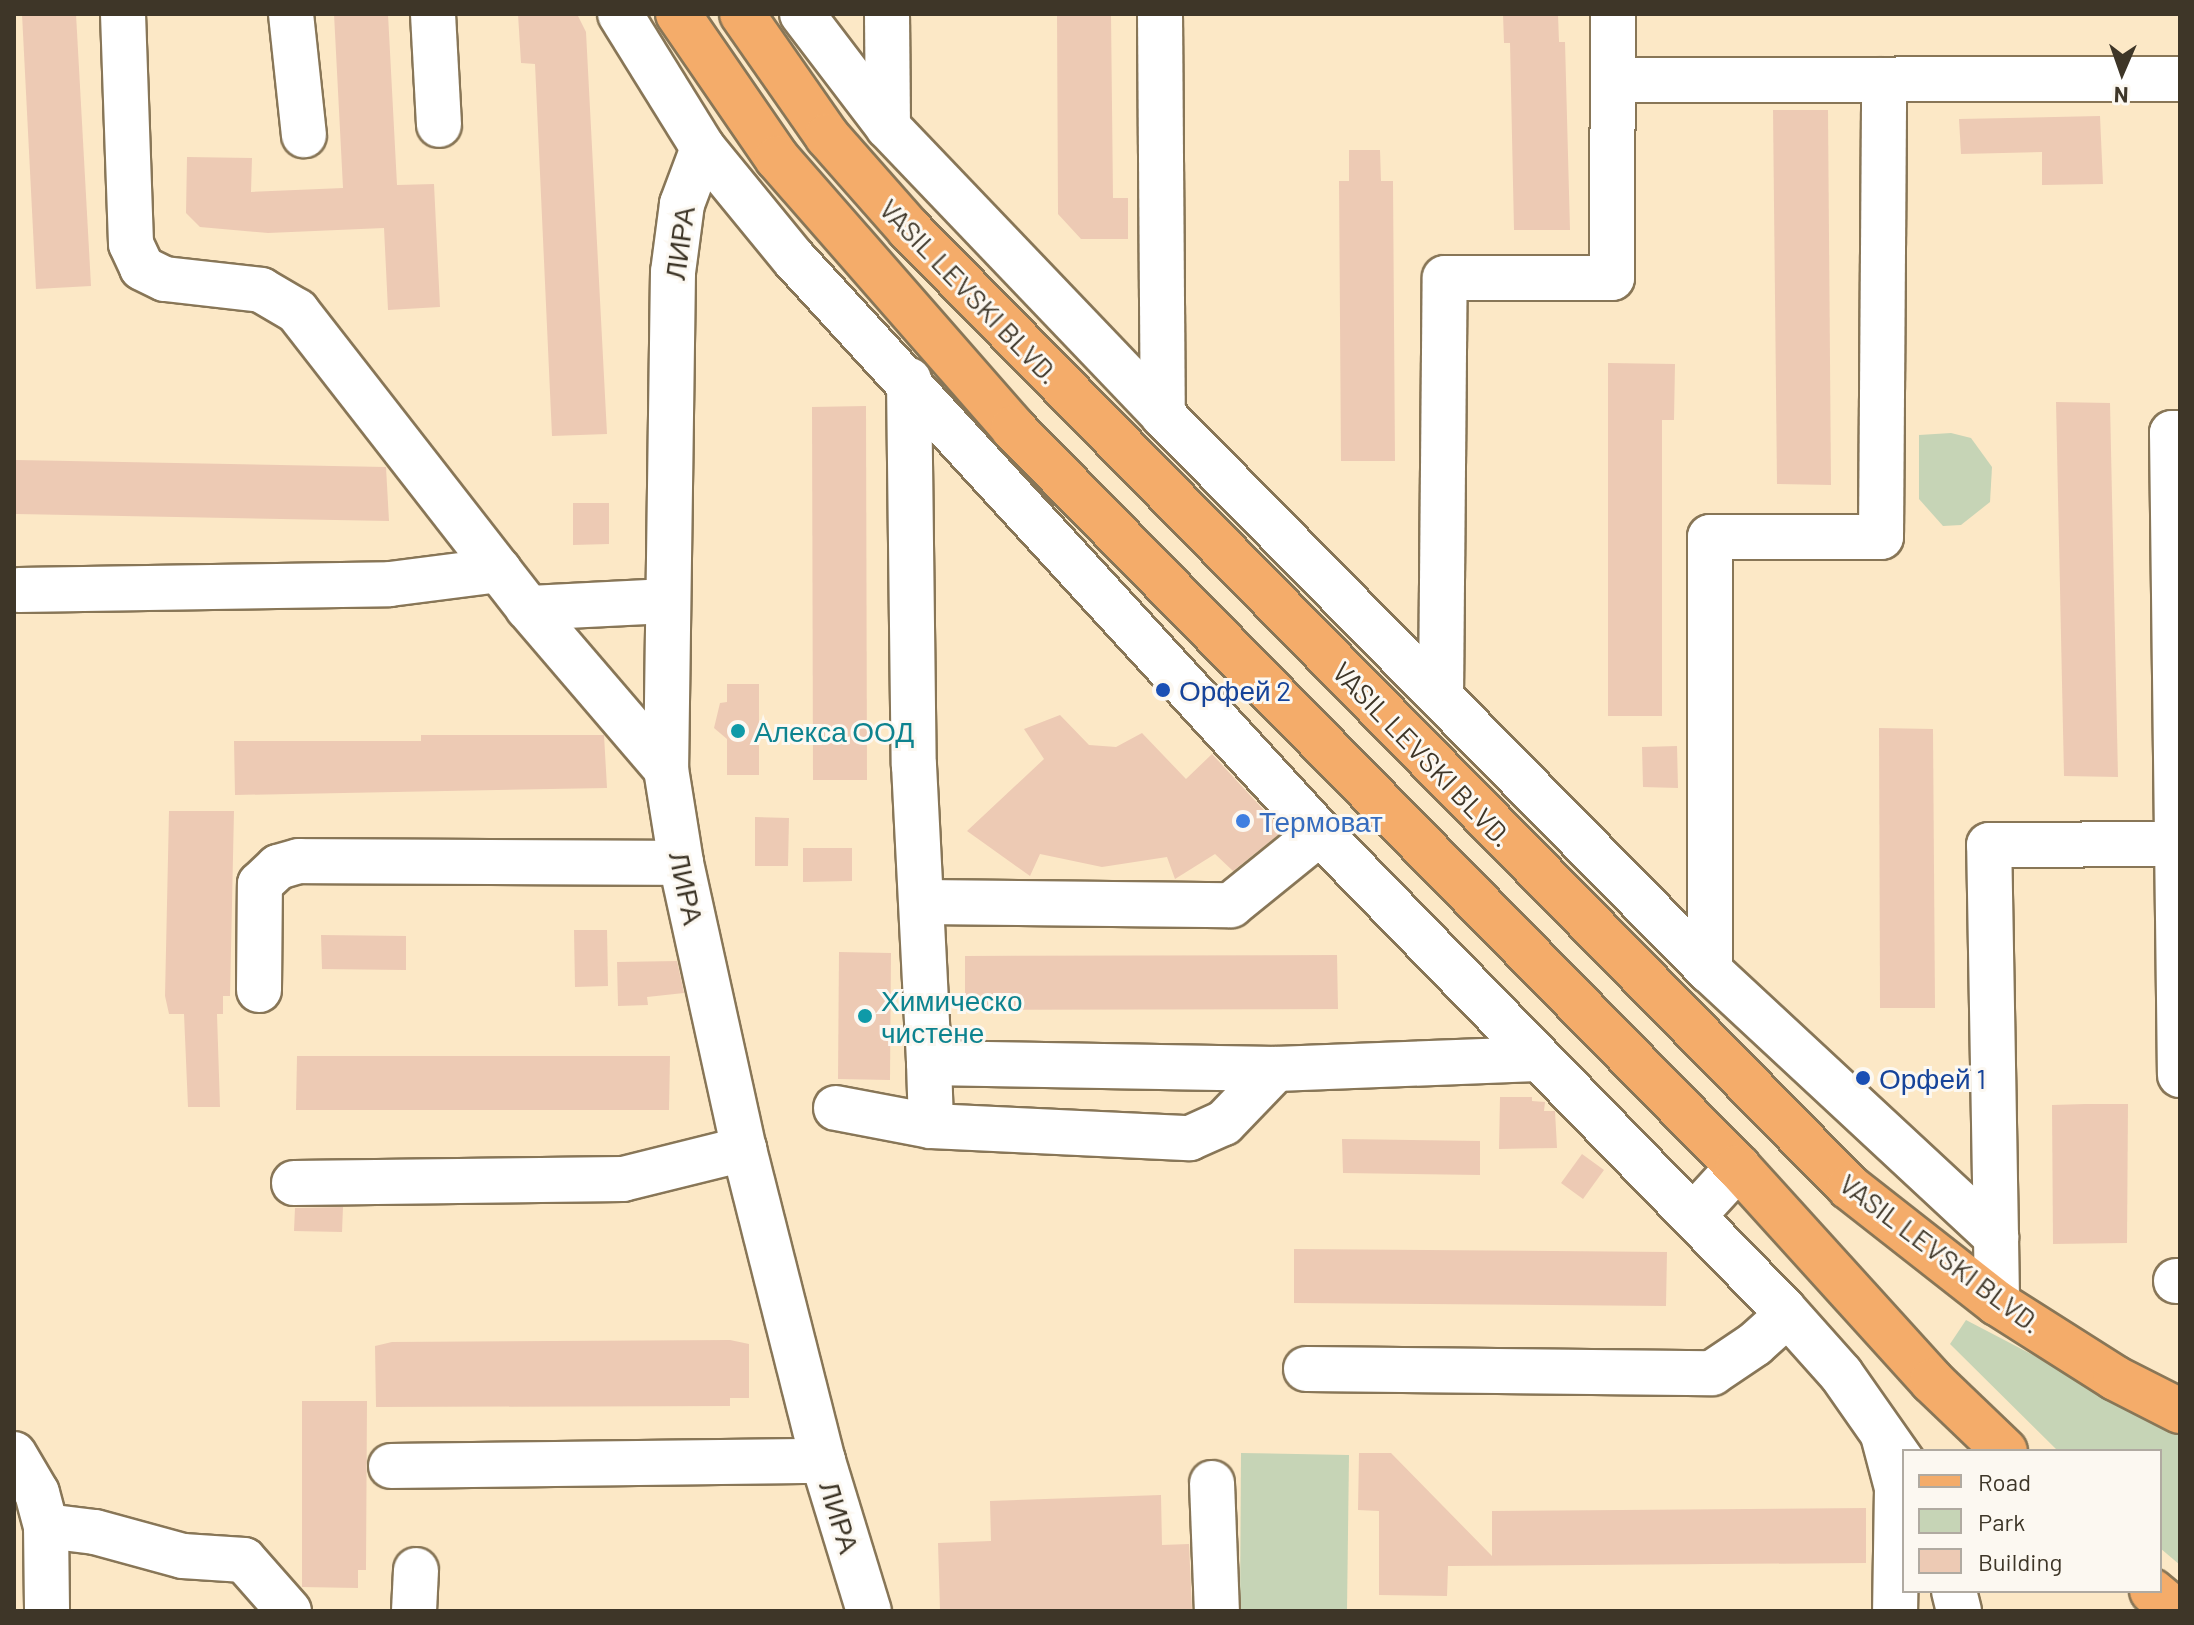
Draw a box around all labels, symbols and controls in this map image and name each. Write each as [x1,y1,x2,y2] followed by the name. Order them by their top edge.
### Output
[2082,32,2162,112] north arrow
[2113,83,2129,109] text: N
[873,192,1067,390] street label: VASIL LEVSKI BLVD.
[657,204,701,282] street label: ЛИРА
[1326,655,1520,853] street label: VASIL LEVSKI BLVD.
[1179,673,1291,707] place label: Орфей 2
[1154,681,1172,699] marker: Орфей 2
[754,714,914,748] place label: Алекса ООД
[729,722,747,740] marker: Алекса ООД
[1259,804,1383,838] place label: Термоват
[1234,812,1252,830] marker: Термоват
[663,848,711,928] street label: ЛИРА
[881,983,1023,1049] place label: Химическо чистене
[856,1007,874,1025] marker: Химическо чистене
[1879,1061,1986,1095] place label: Орфей 1
[1854,1069,1872,1087] marker: Орфей 1
[1833,1166,2049,1340] street label: VASIL LEVSKI BLVD.
[1902,1449,2162,1593] legend
[1978,1467,2031,1496] text: Road
[813,1477,867,1557] street label: ЛИРА
[1978,1507,2025,1536] text: Park
[1978,1547,2062,1576] text: Building

